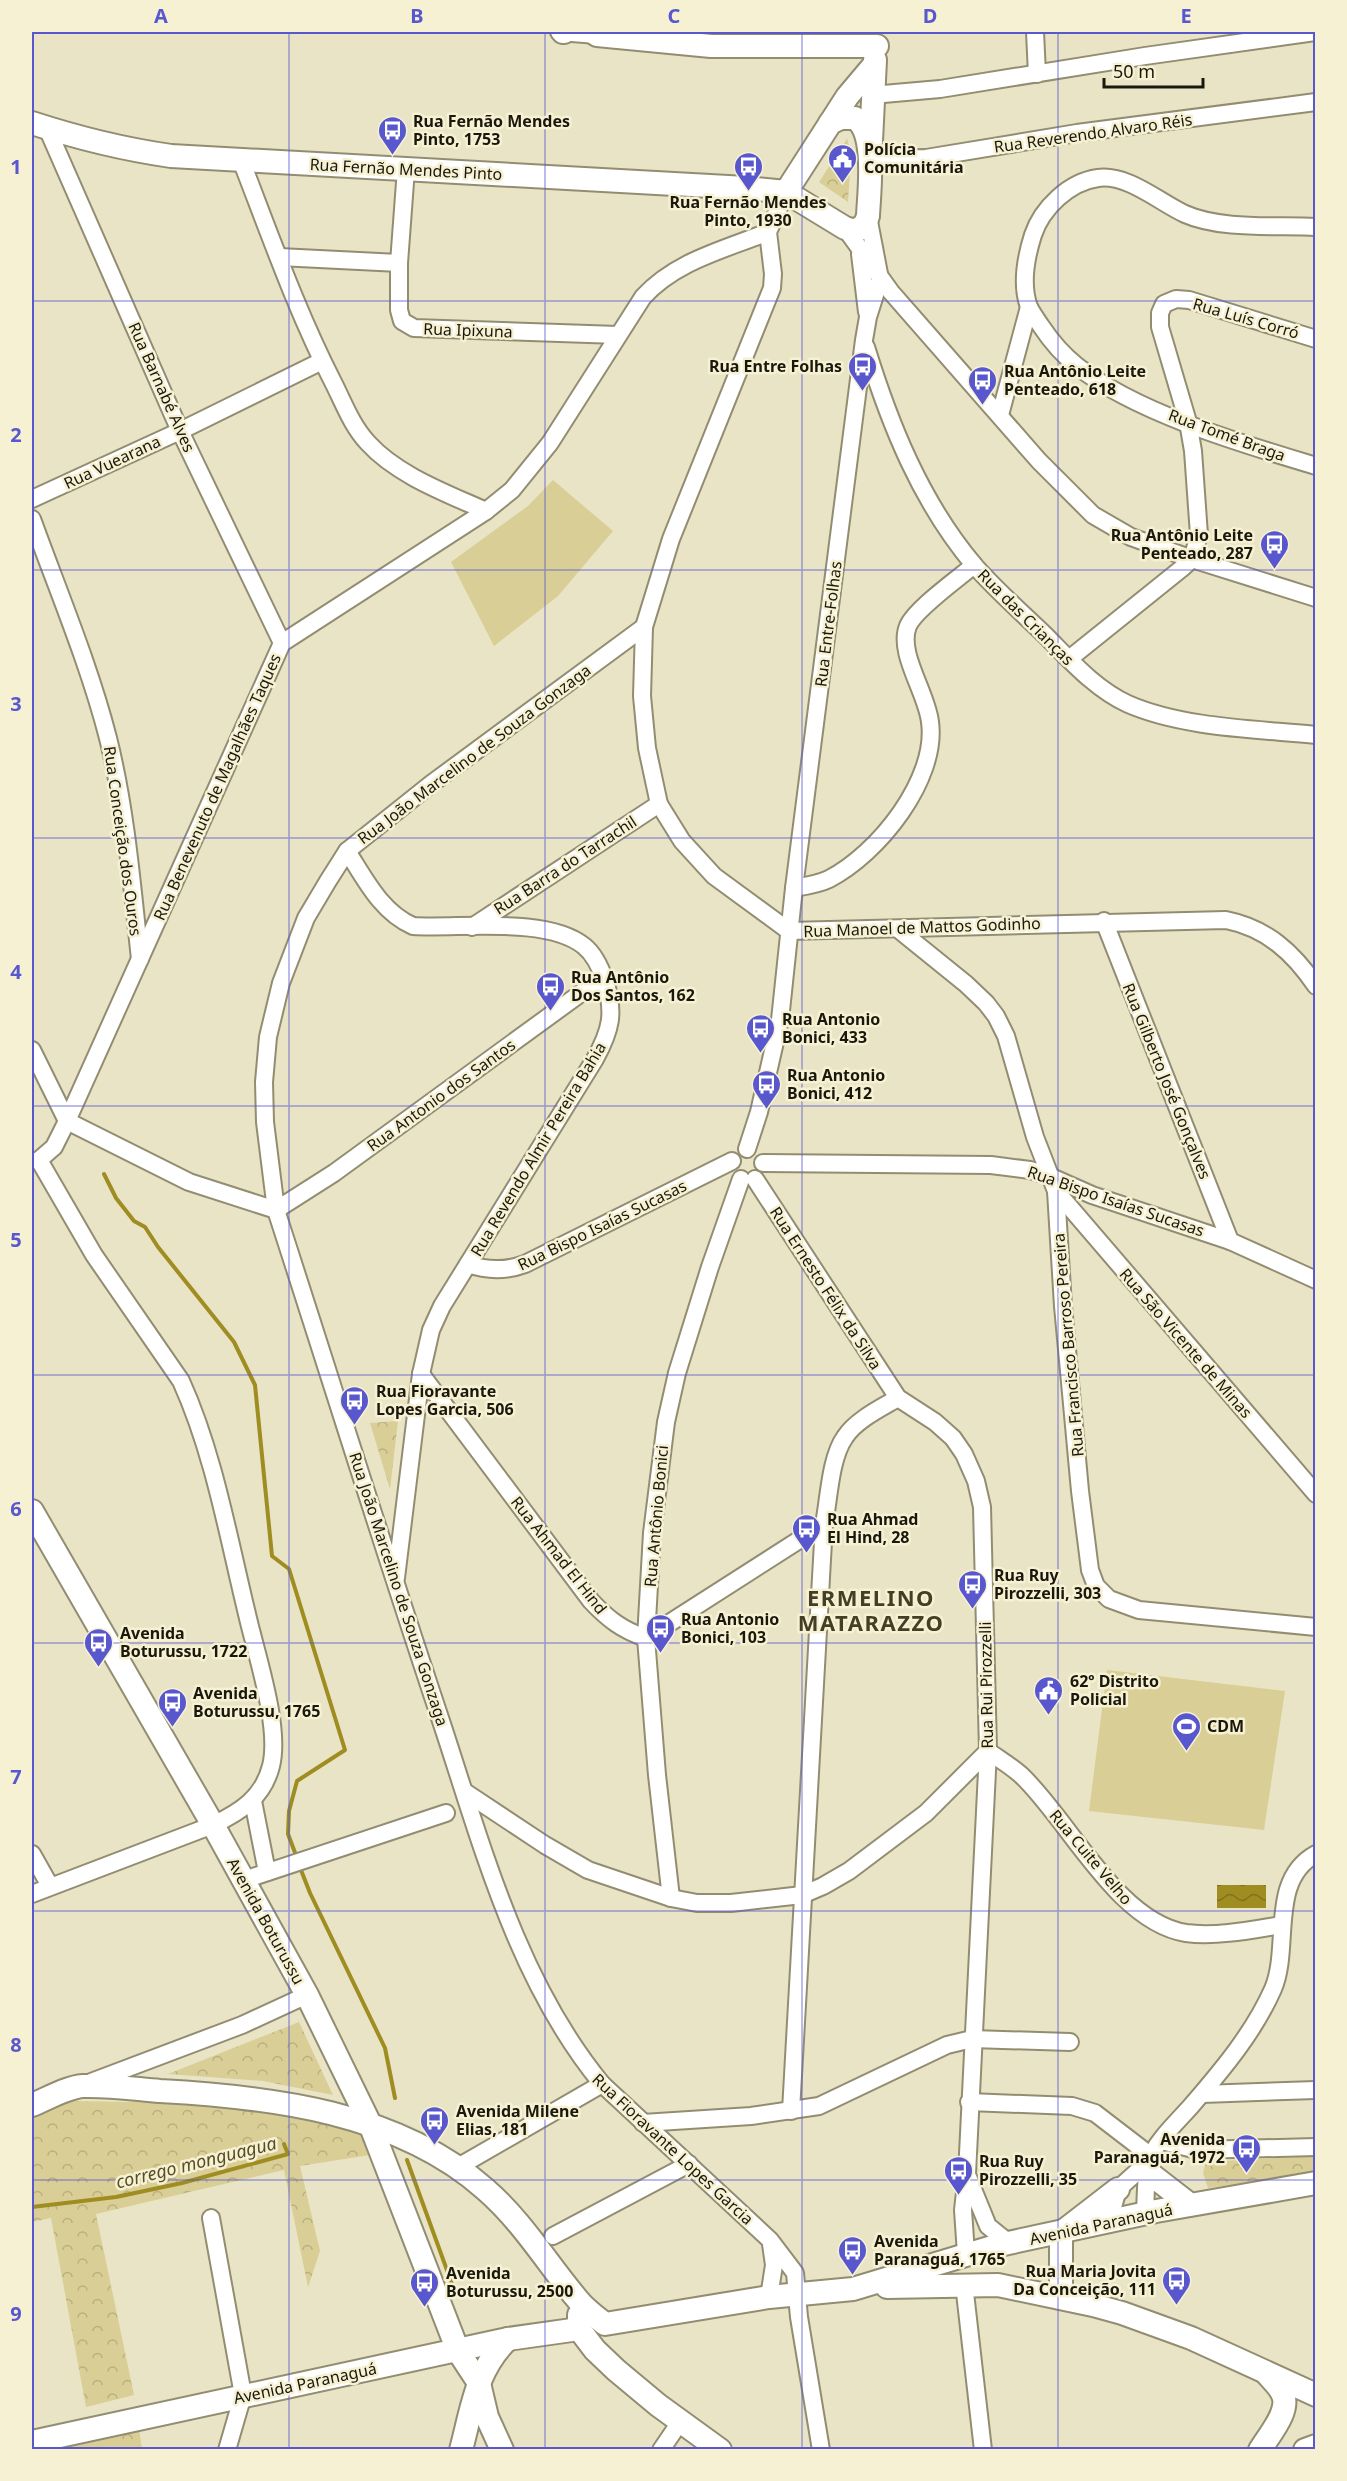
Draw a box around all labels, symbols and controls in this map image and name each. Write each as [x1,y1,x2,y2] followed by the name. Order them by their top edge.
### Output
[154,2,168,29] text: A
[410,2,424,29] text: B
[668,2,681,29] text: C
[923,2,937,29] text: D
[1180,2,1192,29] text: E
[1104,51,1203,89] scale bar
[1113,59,1155,83] text: 50 m
[992,108,1194,158] street label: Rua Reverendo Alvaro Réis
[413,110,570,150] place label: Rua Fernão Mendes Pinto, 1753
[376,114,408,156] bus stop icon: Rua Fernão Mendes Pinto, 1753
[864,138,964,178] place label: Polícia Comunitária
[827,142,859,184] public building icon: Polícia Comunitária
[732,150,764,192] bus stop icon: Rua Fernão Mendes Pinto, 1930
[10,153,22,180] text: 1
[309,153,503,185] street label: Rua Fernão Mendes Pinto
[669,191,827,231] place label: Rua Fernão Mendes Pinto, 1930
[1190,292,1302,344] street label: Rua Luís Corró
[423,317,513,343] street label: Rua Ipixuna
[123,319,201,455] street label: Rua Barnabé Alves
[847,350,879,392] bus stop icon: Rua Entre Folhas
[709,355,842,377] place label: Rua Entre Folhas
[1004,360,1146,400] place label: Rua Antônio Leite Penteado, 618
[967,364,999,406] bus stop icon: Rua Antônio Leite Penteado, 618
[1165,404,1289,466] street label: Rua Tomé Braga
[10,421,22,448] text: 2
[60,430,164,494] street label: Rua Vuearana
[1111,524,1253,564] place label: Rua Antônio Leite Penteado, 287
[1258,528,1290,570] bus stop icon: Rua Antônio Leite Penteado, 287
[809,560,847,688] street label: Rua Entre-Folhas
[973,564,1079,670] street label: Rua das Crianças
[148,650,286,924] street label: Rua Benevenuto de Magalhães Taques
[353,659,595,849] street label: Rua João Marcelino de Souza Gonzaga
[10,690,22,717] text: 3
[99,745,147,937] street label: Rua Conceição dos Ouros
[489,810,641,920] street label: Rua Barra do Tarrachil
[803,912,1041,942] street label: Rua Manoel de Mattos Godinho
[10,958,22,985] text: 4
[571,966,695,1006] place label: Rua Antônio Dos Santos, 162
[534,970,566,1012] bus stop icon: Rua Antônio Dos Santos, 162
[1118,980,1216,1182] street label: Rua Gilberto José Gonçalves
[782,1008,880,1048] place label: Rua Antonio Bonici, 433
[745,1012,777,1054] bus stop icon: Rua Antonio Bonici, 433
[362,1034,520,1156] street label: Rua Antonio dos Santos
[465,1038,611,1260] street label: Rua Revendo Almir Pereira Bahia
[787,1064,885,1104] place label: Rua Antonio Bonici, 412
[750,1068,782,1110] bus stop icon: Rua Antonio Bonici, 412
[1025,1160,1207,1242] street label: Rua Bispo Isaías Sucasas
[514,1174,690,1276] street label: Rua Bispo Isaías Sucasas
[765,1202,887,1374] street label: Rua Ernesto Félix da Silva
[10,1226,22,1253] text: 5
[1047,1232,1089,1458] street label: Rua Francisco Barroso Pereira
[1115,1263,1257,1423] street label: Rua São Vicente de Minas
[376,1380,514,1420] place label: Rua Fioravante Lopes Garcia, 506
[339,1384,371,1426] bus stop icon: Rua Fioravante Lopes Garcia, 506
[639,1444,673,1588] street label: Rua Antônio Bonici
[344,1449,454,1729] street label: Rua João Marcelino de Souza Gonzaga
[506,1492,612,1618] street label: Rua Ahmad El Hind
[10,1495,22,1522] text: 6
[827,1508,918,1548] place label: Rua Ahmad El Hind, 28
[790,1512,822,1554] bus stop icon: Rua Ahmad El Hind, 28
[994,1564,1101,1604] place label: Rua Ruy Pirozzelli, 303
[957,1568,989,1610] bus stop icon: Rua Ruy Pirozzelli, 303
[798,1582,944,1637] district label: ERMELINO MATARAZZO
[681,1608,779,1648] place label: Rua Antonio Bonici, 103
[644,1612,676,1654] bus stop icon: Rua Antonio Bonici, 103
[974,1621,998,1749] street label: Rua Rui Pirozzelli
[120,1622,247,1662] place label: Avenida Boturussu, 1722
[83,1626,115,1668] bus stop icon: Avenida Boturussu, 1722
[1070,1670,1159,1710] place label: 62º Distrito Policial
[1033,1674,1065,1716] public building icon: 62º Distrito Policial
[193,1682,320,1722] place label: Avenida Boturussu, 1765
[156,1686,188,1728] bus stop icon: Avenida Boturussu, 1765
[1170,1710,1202,1752] sports icon: CDM
[1207,1715,1244,1737] place label: CDM
[10,1763,22,1790] text: 7
[1045,1805,1137,1909] street label: Rua Cuite Velho
[222,1854,310,1988] street label: Avenida Boturussu
[10,2031,22,2058] text: 8
[588,2068,758,2230] street label: Rua Fioravante Lopes Garcia
[456,2100,579,2140] place label: Avenida Milene Elias, 181
[419,2104,451,2146] bus stop icon: Avenida Milene Elias, 181
[1094,2128,1225,2168] place label: Avenida Paranaguá, 1972
[113,2130,279,2194] water label: corrego monguagua
[1230,2132,1262,2174] bus stop icon: Avenida Paranaguá, 1972
[979,2150,1077,2190] place label: Rua Ruy Pirozzelli, 35
[942,2154,974,2196] bus stop icon: Rua Ruy Pirozzelli, 35
[1027,2198,1175,2250] street label: Avenida Paranaguá
[874,2230,1005,2270] place label: Avenida Paranaguá, 1765
[837,2234,869,2276] bus stop icon: Avenida Paranaguá, 1765
[1013,2260,1156,2300] place label: Rua Maria Jovita Da Conceição, 111
[446,2262,573,2302] place label: Avenida Boturussu, 2500
[1161,2264,1193,2306] bus stop icon: Rua Maria Jovita Da Conceição, 111
[409,2266,441,2308] bus stop icon: Avenida Boturussu, 2500
[10,2300,22,2327] text: 9
[231,2357,379,2409] street label: Avenida Paranaguá

